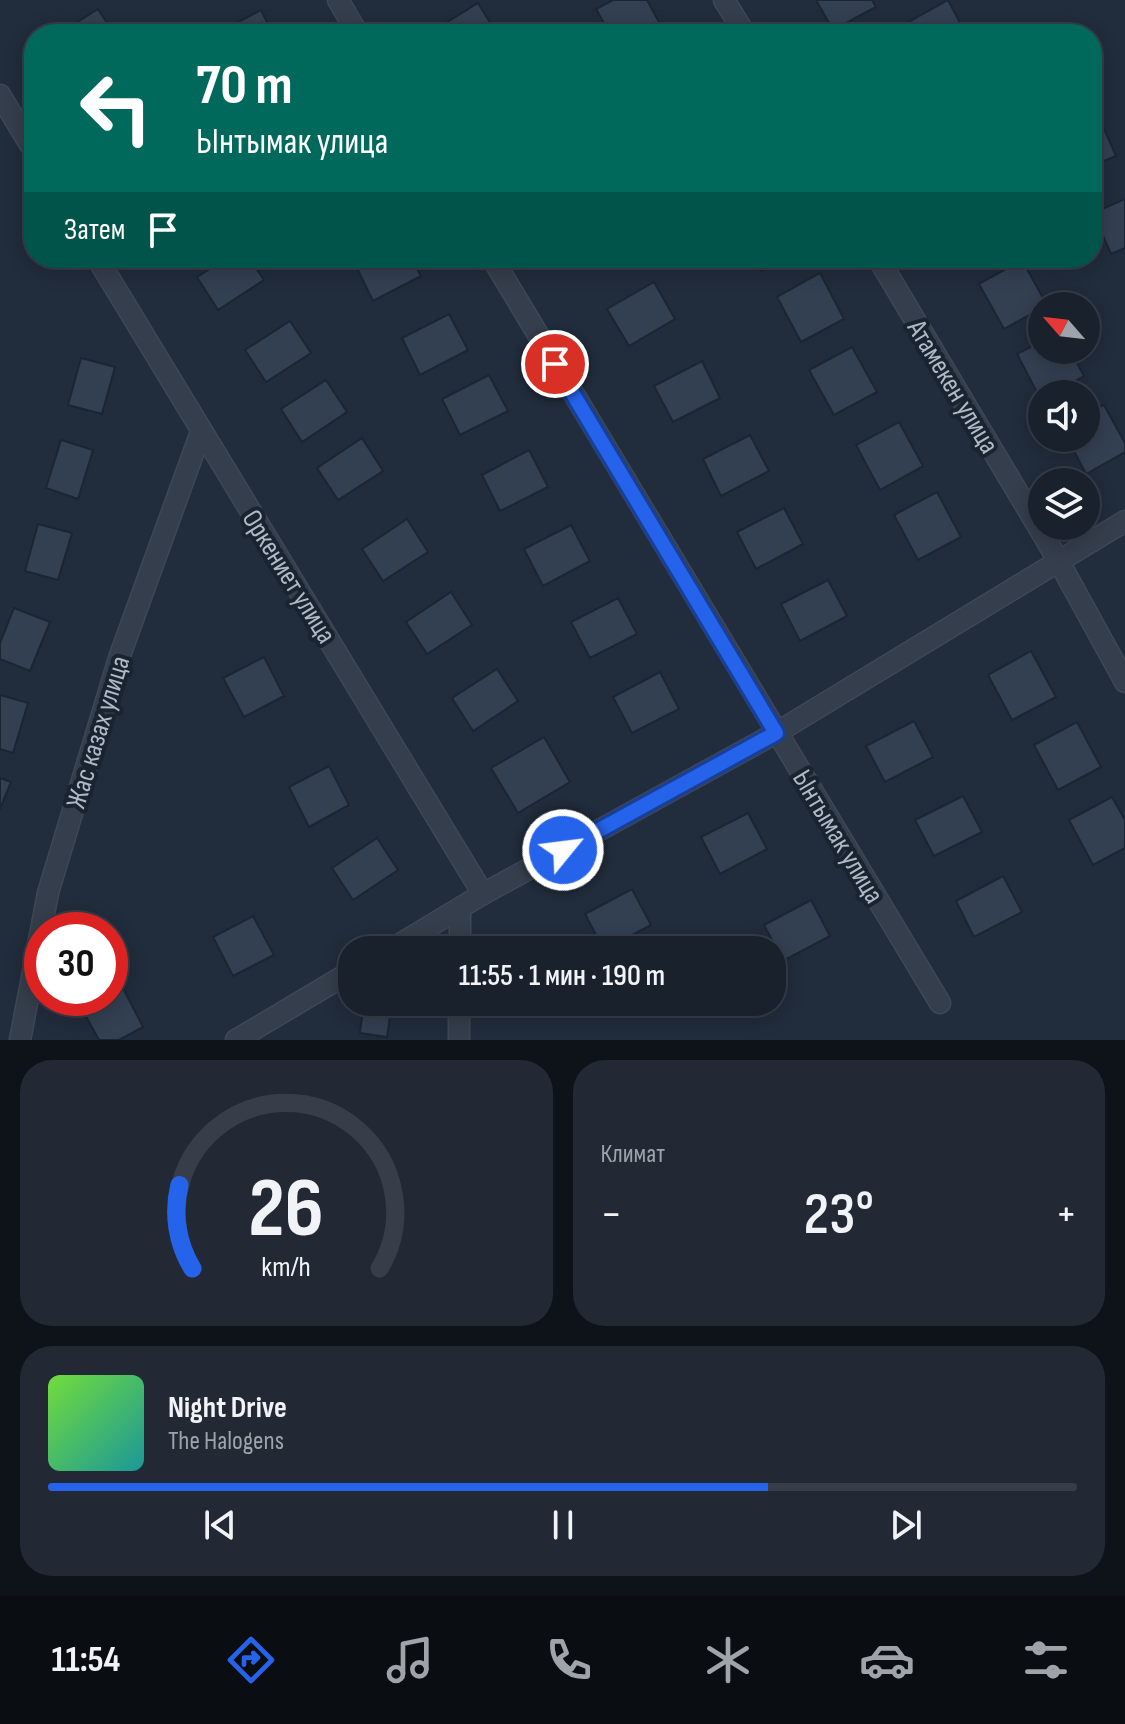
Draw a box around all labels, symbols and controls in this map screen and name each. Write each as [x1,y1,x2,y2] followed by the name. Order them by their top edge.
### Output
[196,53,293,120] text: 70 m
[64,56,168,160] icon: left
[196,121,388,164] text: Ынтымак улица
[141,208,185,252] icon: arrive
[64,212,125,248] text: Затем
[1028,292,1100,364] north arrow
[1028,292,1100,540] map controls
[899,313,1005,459] street label: Атамекен улица
[521,330,589,398] pin
[533,342,577,386] icon: arrive
[1028,380,1100,452] button: sound
[1028,468,1100,540] button: layers
[235,504,343,650] street label: Оркениет улица
[60,652,137,813] street label: Жас казах улица
[785,764,890,909] street label: Ынтымак улица
[521,808,605,892] position arrow
[24,912,128,1016] speed limit sign: 30
[459,958,665,994] text: 11:55 · 1 мин · 190 m
[601,1139,665,1170] text: Климат
[248,1160,324,1260] text: 26
[804,1179,874,1251] text: 23°
[601,1188,622,1241] text: −
[1055,1188,1077,1241] text: +
[262,1250,311,1285] text: km/h
[168,1390,287,1426] text: Night Drive
[168,1426,284,1457] text: The Halogens
[198,1503,242,1547] icon: previous
[541,1503,585,1547] icon: pause
[884,1503,928,1547] icon: next
[223,1632,279,1688] icon: directions
[382,1632,438,1688] icon: music
[541,1632,597,1688] icon: phone
[700,1632,756,1688] icon: climate
[859,1632,915,1688] icon: car
[1018,1632,1074,1688] icon: filters
[51,1639,120,1682] text: 11:54

